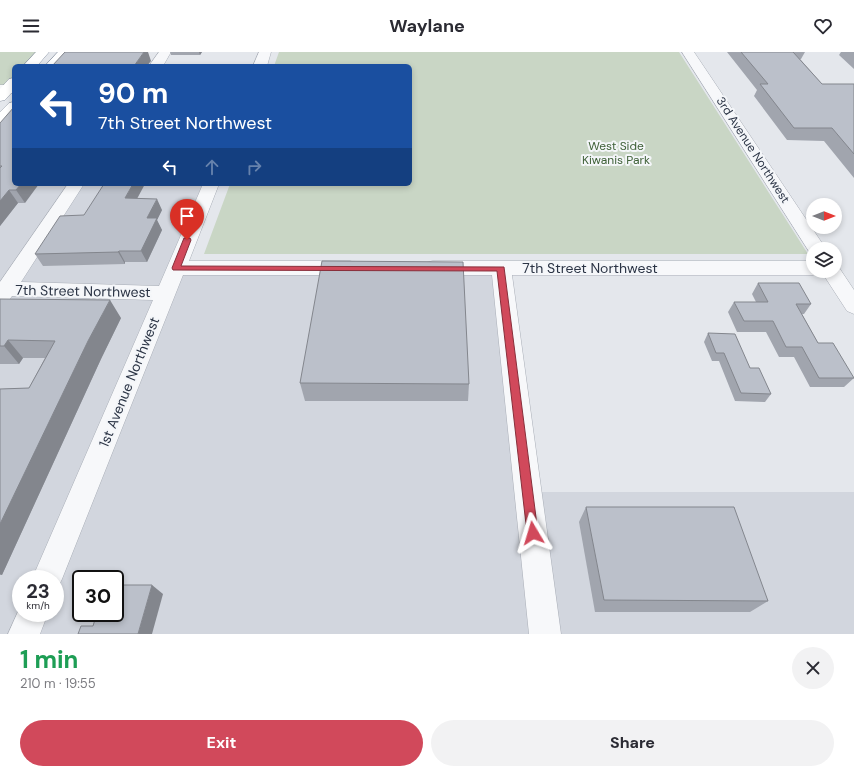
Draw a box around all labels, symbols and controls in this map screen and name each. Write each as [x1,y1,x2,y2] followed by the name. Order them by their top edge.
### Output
[389,14,465,38] text: Waylane
[20,15,42,37] icon: menu
[812,15,834,37] icon: heart
[98,75,168,112] text: 90 m
[32,80,84,132] icon: left
[713,94,794,206] street label: 3rd Avenue Northwest
[98,111,272,135] text: 7th Street Northwest
[582,138,650,168] park label: West Side Kiwanis Park
[159,156,181,178] icon: left
[201,156,223,178] icon: ahead
[243,156,265,178] icon: right
[806,198,842,234] north arrow
[806,198,842,278] map controls
[170,199,204,240] pin
[176,205,198,227] icon: arrive
[806,242,842,278] button: layers
[522,259,658,277] street label: 7th Street Northwest
[15,281,151,301] street label: 7th Street Northwest
[95,314,163,450] street label: 1st Avenue Northwest
[512,512,554,554] position arrow
[72,570,124,622] speed limit sign: 30
[26,578,50,604] text: 23
[26,599,50,612] text: km/h
[20,644,78,675] text: 1 min
[792,647,834,689] button: close
[20,675,96,692] text: 210 m · 19:55
[20,720,423,766] button: Exit
[431,720,834,766] button: Share

